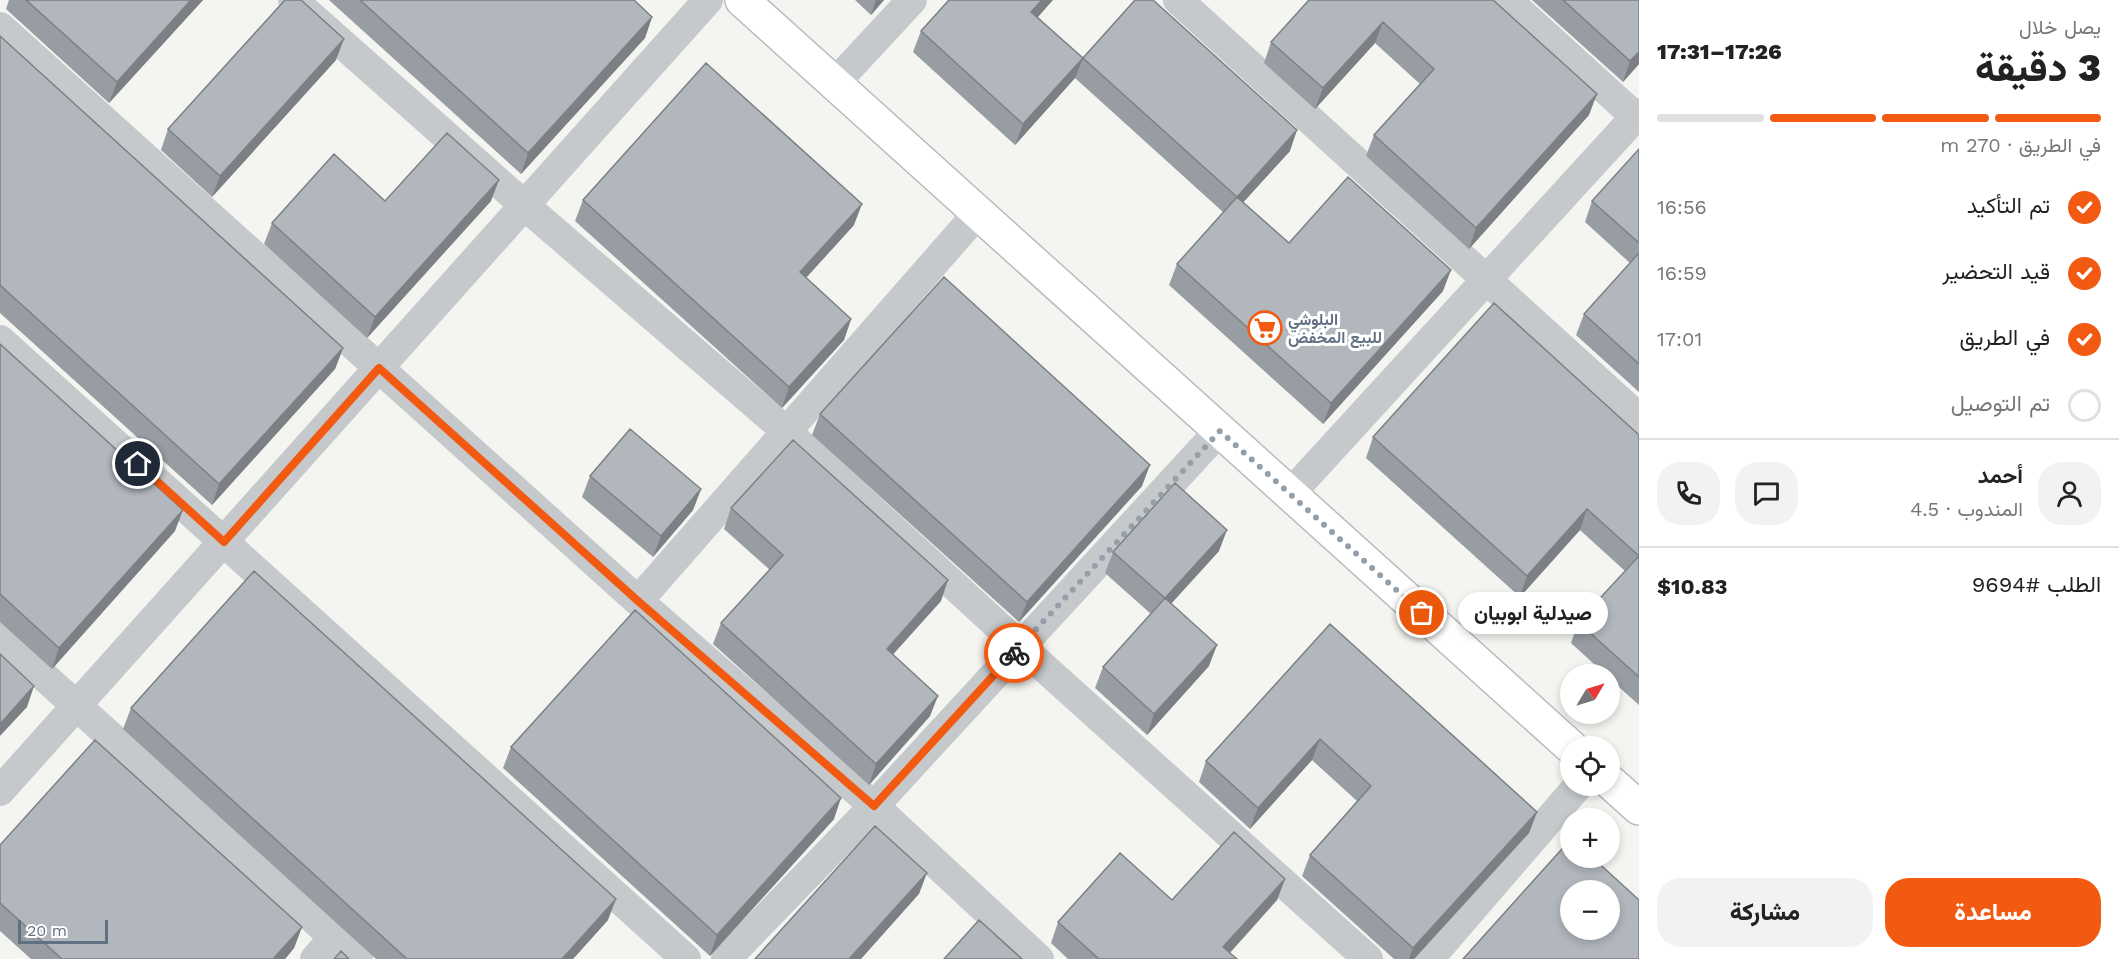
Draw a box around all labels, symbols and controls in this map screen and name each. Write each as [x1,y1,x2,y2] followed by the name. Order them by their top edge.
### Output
[2019,15,2101,39] text: يصل خلال
[1657,39,1782,64] text: 17:26–17:31
[1975,45,2101,90] text: 3 دقيقة
[1940,133,2101,157] text: في الطريق · 270 m
[2068,191,2101,224] icon: check
[1967,193,2050,218] text: تم التأكيد
[1657,195,1707,219] text: 16:56
[2068,257,2101,290] icon: check
[1942,259,2050,284] text: قيد التحضير
[1657,261,1707,285] text: 16:59
[1247,310,1283,346] supermarket icon: البلوشي للبيع المخفض
[1288,310,1382,349] place label: البلوشي للبيع المخفض
[2068,323,2101,356] icon: check
[1960,325,2050,350] text: في الطريق
[1657,327,1702,351] text: 17:01
[1951,391,2050,416] text: تم التوصيل
[112,438,163,489] pin
[121,447,154,480] icon: home
[1657,462,1720,525] button: phone
[1735,462,1798,525] button: chat
[2038,462,2101,525] button: person
[1978,463,2023,488] text: أحمد
[1910,497,2023,521] text: المندوب · 4.5
[1972,572,2101,597] text: الطلب #9694
[1657,574,1728,599] text: $10.83
[1396,587,1447,638] pin
[1458,592,1608,634] callout: صيدلية ابوبيان
[1405,596,1438,629] icon: bag
[1474,601,1592,625] text: صيدلية ابوبيان
[984,623,1044,683] courier
[998,637,1031,670] icon: bike
[1560,664,1620,724] north arrow
[1560,664,1620,940] map controls
[1560,736,1620,796] button: locate
[1560,808,1620,868] button: +
[1657,878,1873,947] button: مشاركة
[1885,878,2101,947] button: مساعدة
[1560,880,1620,940] button: −
[18,917,108,944] scale bar
[27,921,67,940] text: 20 m

